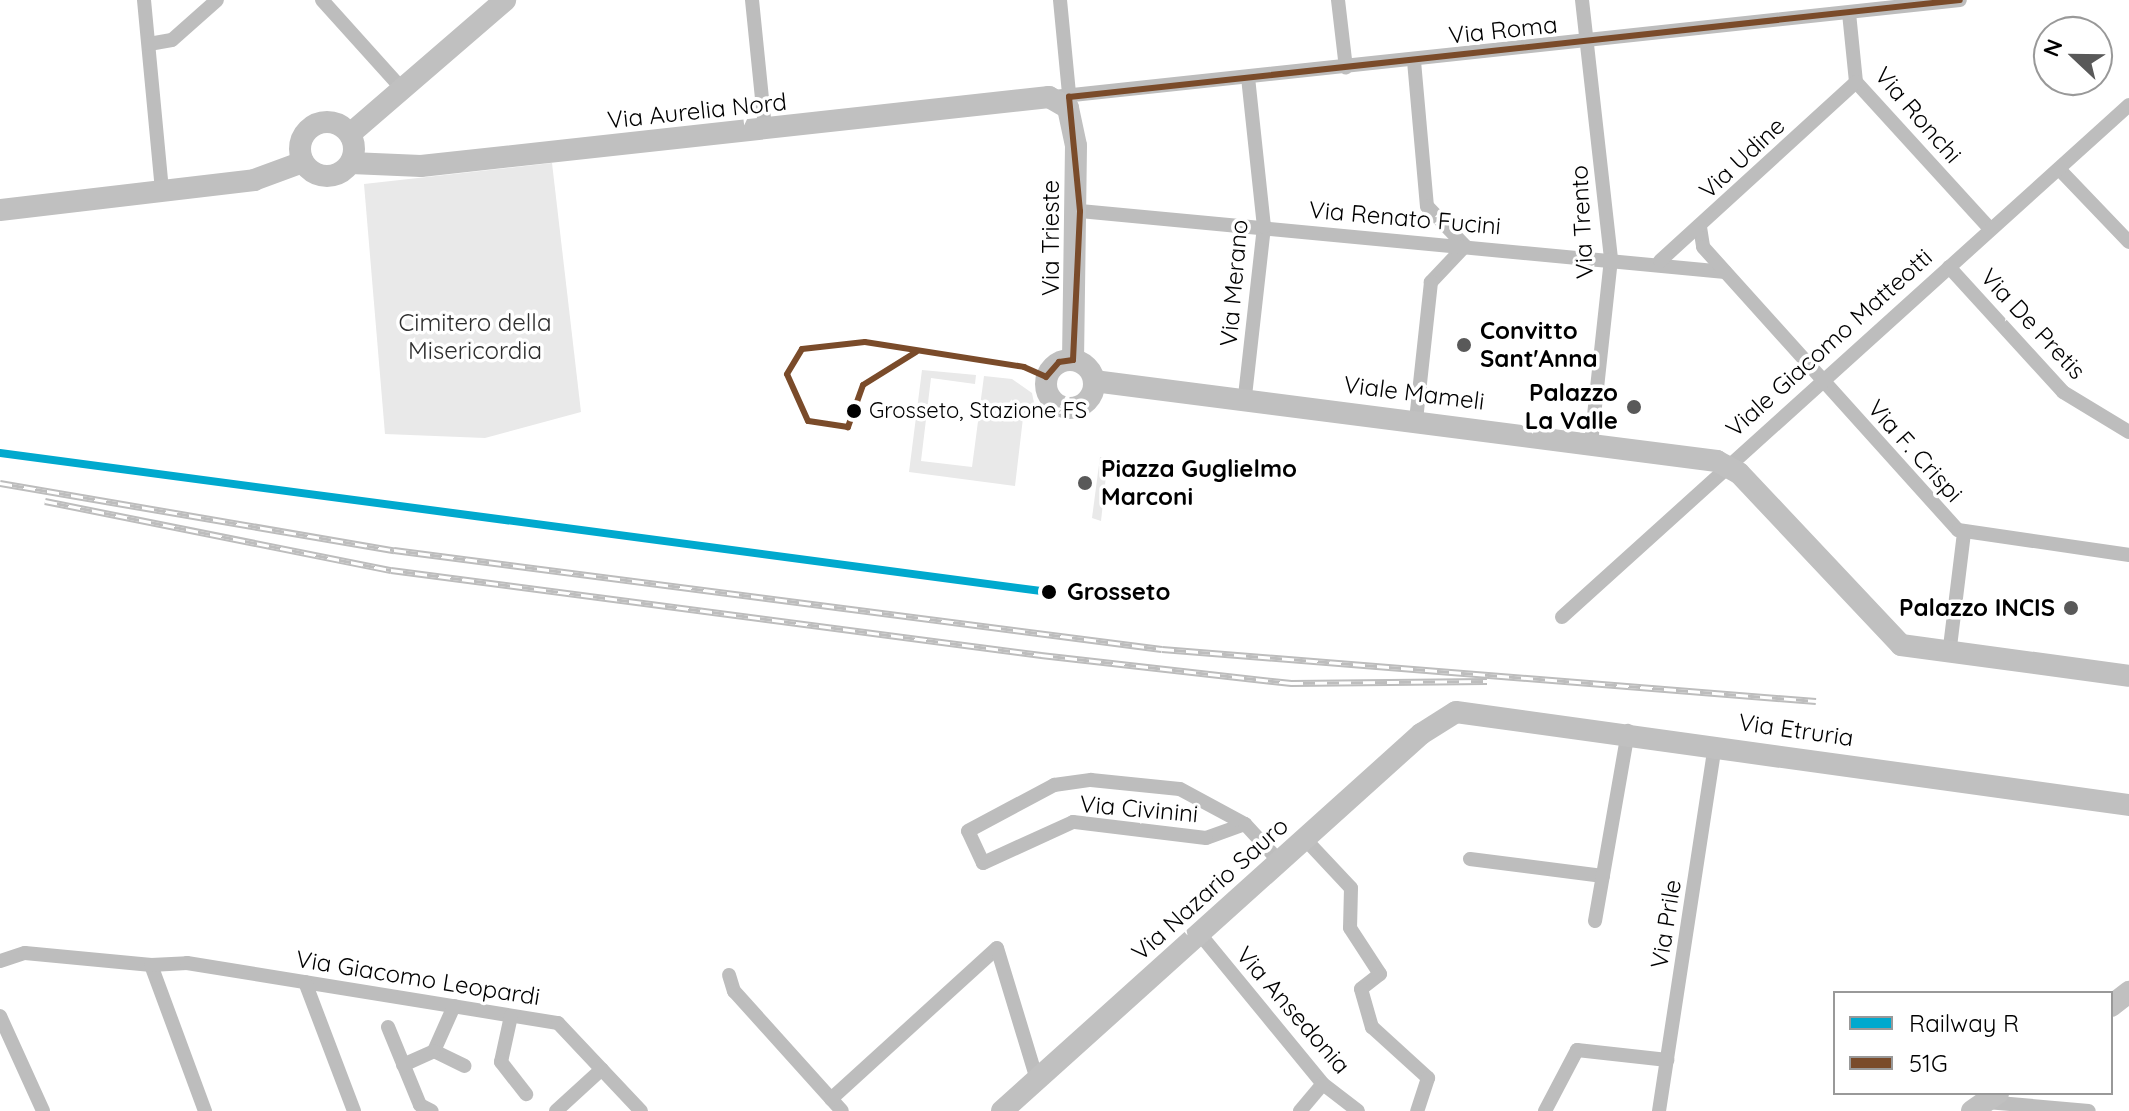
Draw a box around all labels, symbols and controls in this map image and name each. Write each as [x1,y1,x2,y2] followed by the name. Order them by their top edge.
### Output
[1447,10,1559,50] street label: Via Roma
[2033,16,2113,96] north arrow
[2037,35,2069,61] text: N
[1869,61,1967,169] street label: Via Ronchi
[606,87,788,135] street label: Via Aurelia Nord
[1693,111,1791,205] street label: Via Udine
[1565,164,1599,280] street label: Via Trento
[1037,180,1065,296] street label: Via Trieste
[1308,195,1502,241] street label: Via Renato Fucini
[1214,218,1254,348] street label: Via Merano
[1720,243,1938,443] street label: Viale Giacomo Matteotti
[1974,263,2092,385] street label: Via De Pretis
[399,309,551,365] park label: Cimitero della Misericordia
[1480,317,1598,373] place label: Convitto Sant'Anna
[1455,336,1473,354] marker: Convitto Sant'Anna
[1342,370,1486,416] street label: Viale Mameli
[1525,379,1618,435] place label: Palazzo La Valle
[1862,394,1968,508] street label: Via F. Crispi
[869,398,1087,424] place label: Grosseto, Stazione FS
[1625,398,1643,416] marker: Palazzo La Valle
[846,403,862,419] marker: Grosseto, Stazione FS
[1101,455,1297,511] place label: Piazza Guglielmo Marconi
[1076,474,1094,492] marker: Piazza Guglielmo Marconi
[1067,578,1171,606] place label: Grosseto
[1038,581,1060,603] marker: Grosseto
[1899,594,2055,622] place label: Palazzo INCIS
[2062,599,2080,617] marker: Palazzo INCIS
[1737,708,1855,752] street label: Via Etruria
[1079,789,1199,829] street label: Via Civinini
[1126,811,1294,967] street label: Via Nazario Sauro
[1645,877,1687,971] street label: Via Prile
[1230,941,1356,1079] street label: Via Ansedonia
[294,944,542,1012] street label: Via Giacomo Leopardi
[1833,991,2113,1095] legend
[1909,1008,2019,1038] text: Railway R
[1909,1048,1948,1078] text: 51G

